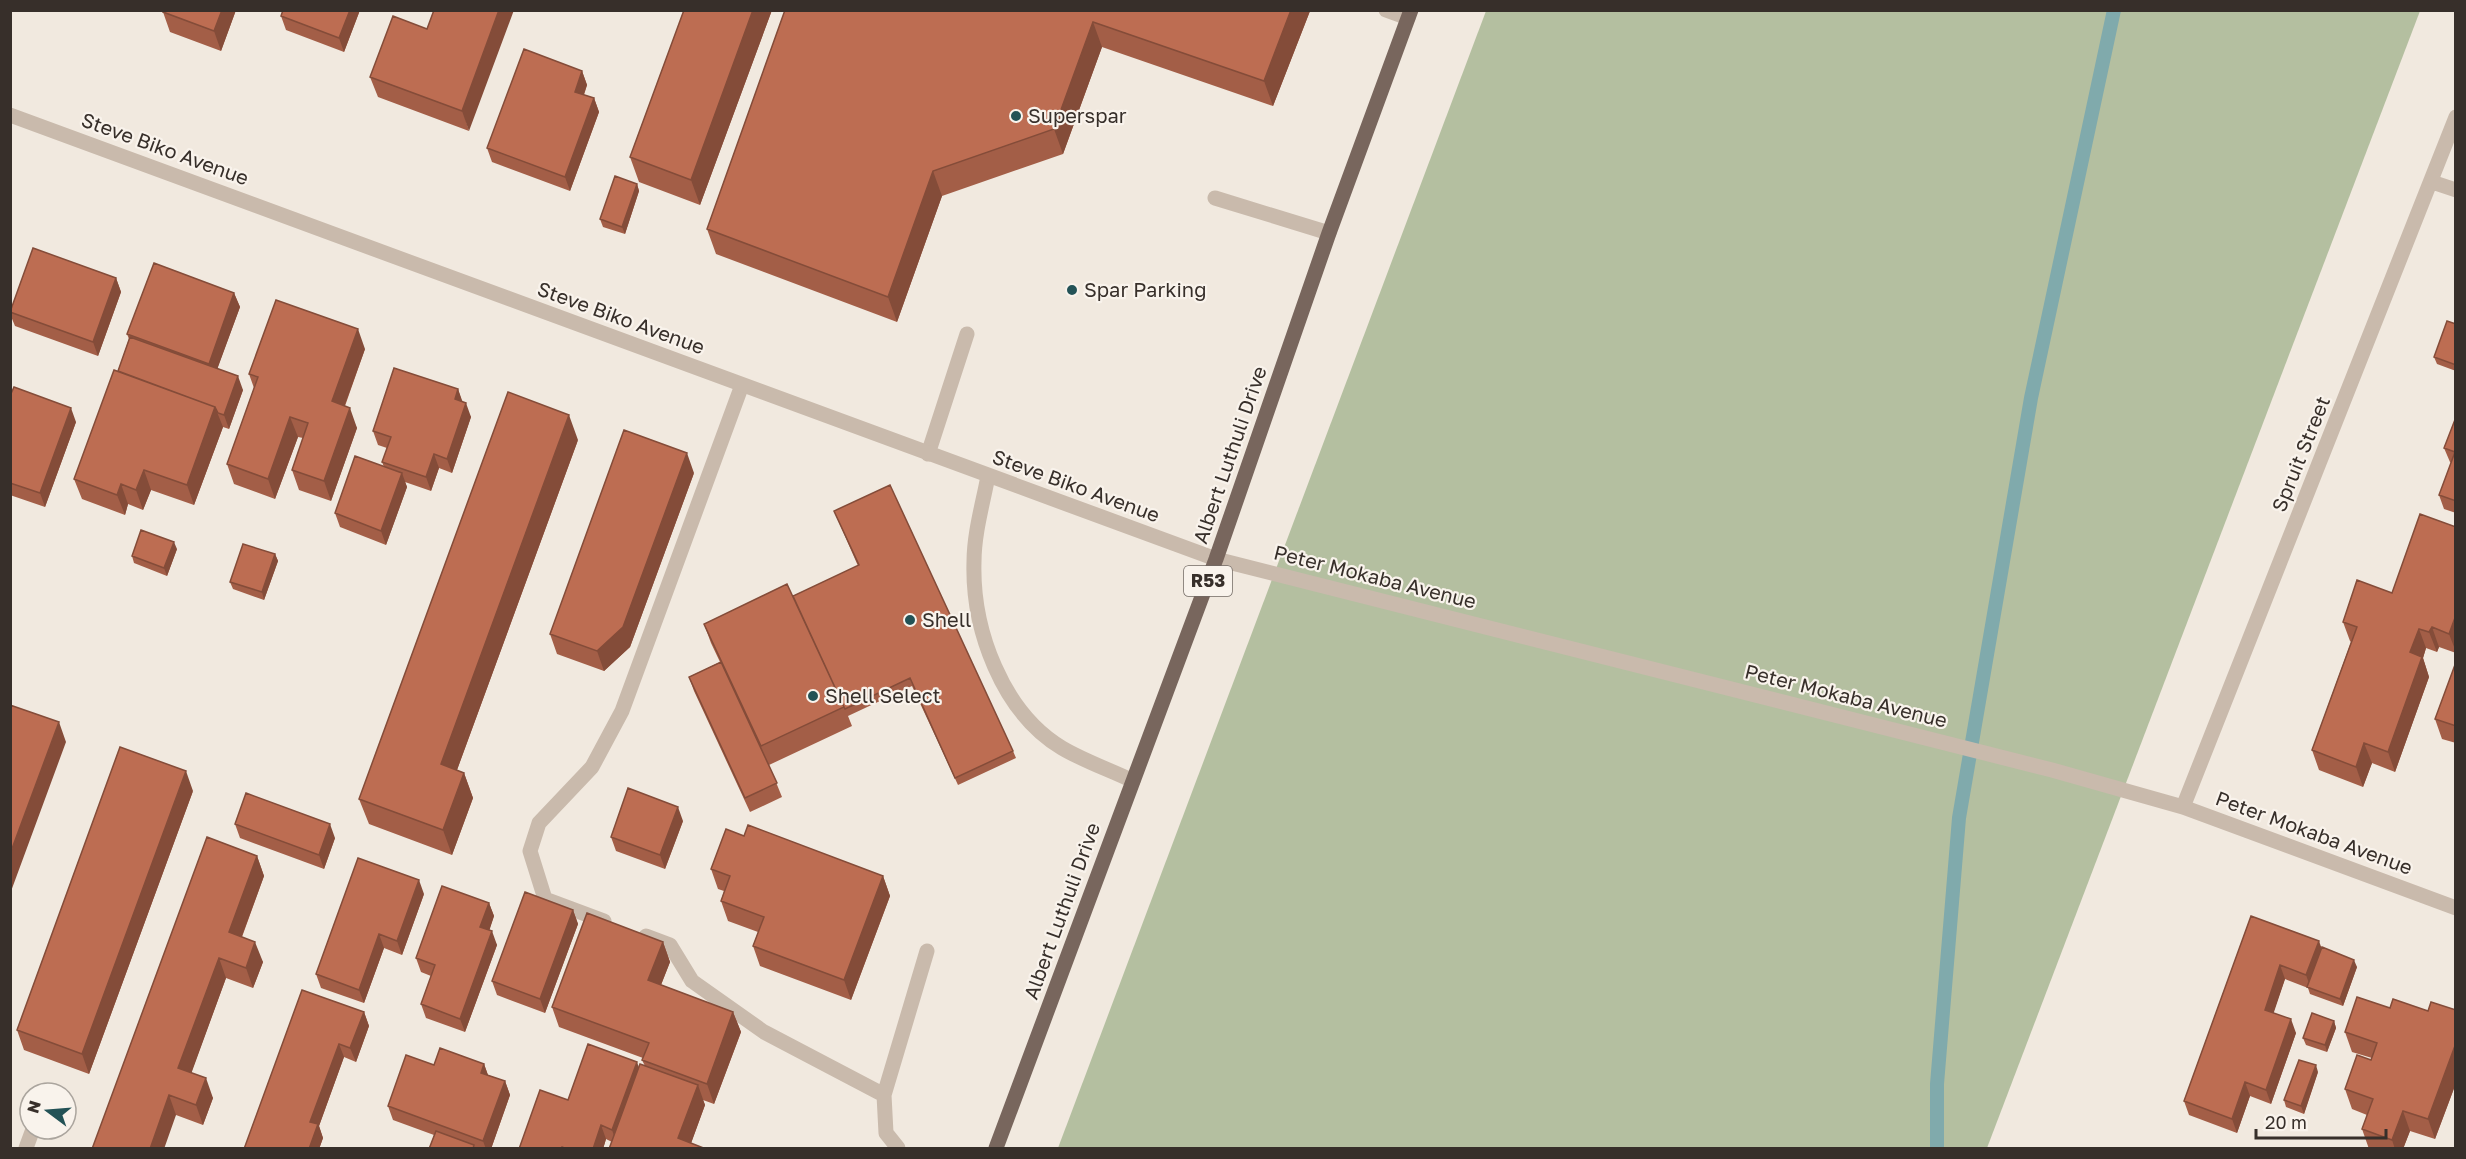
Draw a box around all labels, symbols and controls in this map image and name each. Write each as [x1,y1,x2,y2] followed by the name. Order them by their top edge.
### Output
[1028,103,1127,127] place label: Superspar
[78,107,252,189] street label: Steve Biko Avenue
[1009,109,1023,123] marker: Superspar
[534,276,708,358] street label: Steve Biko Avenue
[1084,277,1206,301] place label: Spar Parking
[1065,283,1079,297] marker: Spar Parking
[1187,363,1271,547] street label: Albert Luthuli Drive
[2266,392,2334,515] street label: Spruit Street
[989,444,1163,526] street label: Steve Biko Avenue
[1272,539,1479,613] street label: Peter Mokaba Avenue
[1184,566,1232,596] road number: R53
[922,607,972,631] place label: Shell
[903,613,917,627] marker: Shell
[1743,658,1950,732] street label: Peter Mokaba Avenue
[825,683,941,707] place label: Shell Select
[806,689,820,703] marker: Shell Select
[2213,785,2416,879] street label: Peter Mokaba Avenue
[1018,819,1104,1002] street label: Albert Luthuli Drive
[18,1081,78,1141] north arrow
[22,1098,45,1115] text: N
[2256,1102,2386,1140] scale bar
[2265,1111,2307,1133] text: 20 m

